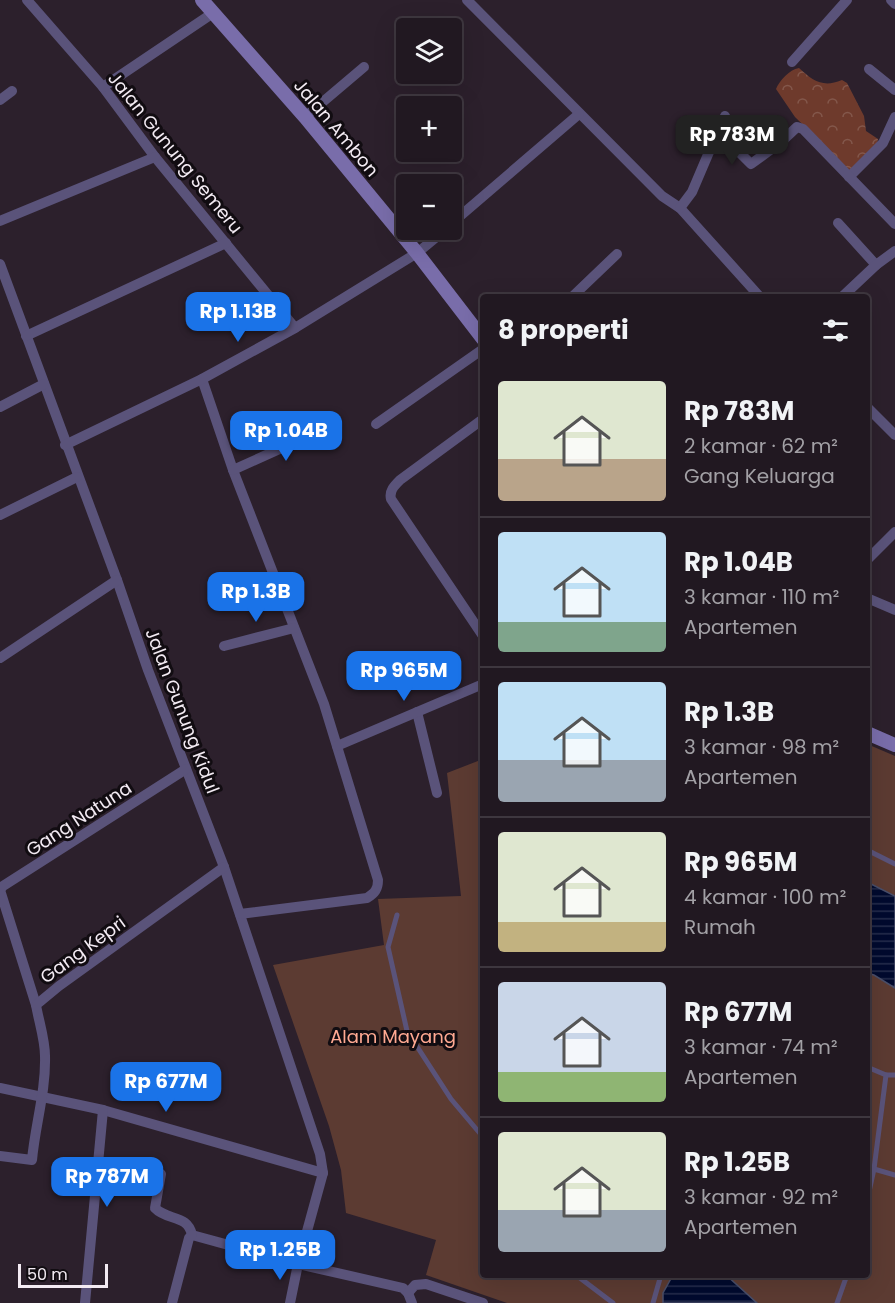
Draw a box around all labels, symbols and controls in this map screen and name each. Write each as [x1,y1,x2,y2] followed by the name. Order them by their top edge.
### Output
[396,18,462,240] map controls
[396,18,462,84] button: layers
[102,67,248,239] street label: Jalan Gunung Semeru
[288,73,385,182] street label: Jalan Ambon
[396,96,462,162] button: +
[677,115,787,166] pin: Rp 783M
[690,120,774,148] text: Rp 783M
[396,174,462,240] button: −
[176,292,300,343] pin: Rp 1.13B
[200,297,276,325] text: Rp 1.13B
[498,312,629,348] text: 8 properti
[819,314,852,347] icon: filters
[684,393,794,429] text: Rp 783M
[546,405,618,477] icon: home
[224,411,348,462] pin: Rp 1.04B
[244,416,328,444] text: Rp 1.04B
[684,432,838,460] text: 2 kamar · 62 m²
[684,462,835,490] text: Gang Keluarga
[684,544,793,580] text: Rp 1.04B
[546,556,618,628] icon: home
[201,572,311,623] pin: Rp 1.3B
[221,577,291,605] text: Rp 1.3B
[684,583,839,611] text: 3 kamar · 110 m²
[684,613,797,641] text: Apartemen
[139,625,225,797] street label: Jalan Gunung Kidul
[349,651,459,702] pin: Rp 965M
[360,656,448,684] text: Rp 965M
[684,694,774,730] text: Rp 1.3B
[546,706,618,778] icon: home
[684,733,839,761] text: 3 kamar · 98 m²
[684,763,797,791] text: Apartemen
[21,775,136,862] street label: Gang Natuna
[684,844,797,880] text: Rp 965M
[546,856,618,928] icon: home
[684,883,846,911] text: 4 kamar · 100 m²
[35,910,130,989] street label: Gang Kepri
[684,913,756,941] text: Rumah
[684,994,792,1030] text: Rp 677M
[546,1006,618,1078] icon: home
[330,1024,456,1049] park label: Alam Mayang
[684,1033,837,1061] text: 3 kamar · 74 m²
[111,1062,221,1113] pin: Rp 677M
[684,1063,797,1091] text: Apartemen
[124,1067,208,1095] text: Rp 677M
[684,1144,790,1180] text: Rp 1.25B
[546,1156,618,1228] icon: home
[52,1157,162,1208] pin: Rp 787M
[65,1162,149,1190] text: Rp 787M
[684,1183,838,1211] text: 3 kamar · 92 m²
[684,1213,797,1241] text: Apartemen
[218,1230,342,1281] pin: Rp 1.25B
[239,1235,321,1263] text: Rp 1.25B
[18,1261,108,1288] scale bar
[27,1263,68,1286] text: 50 m

